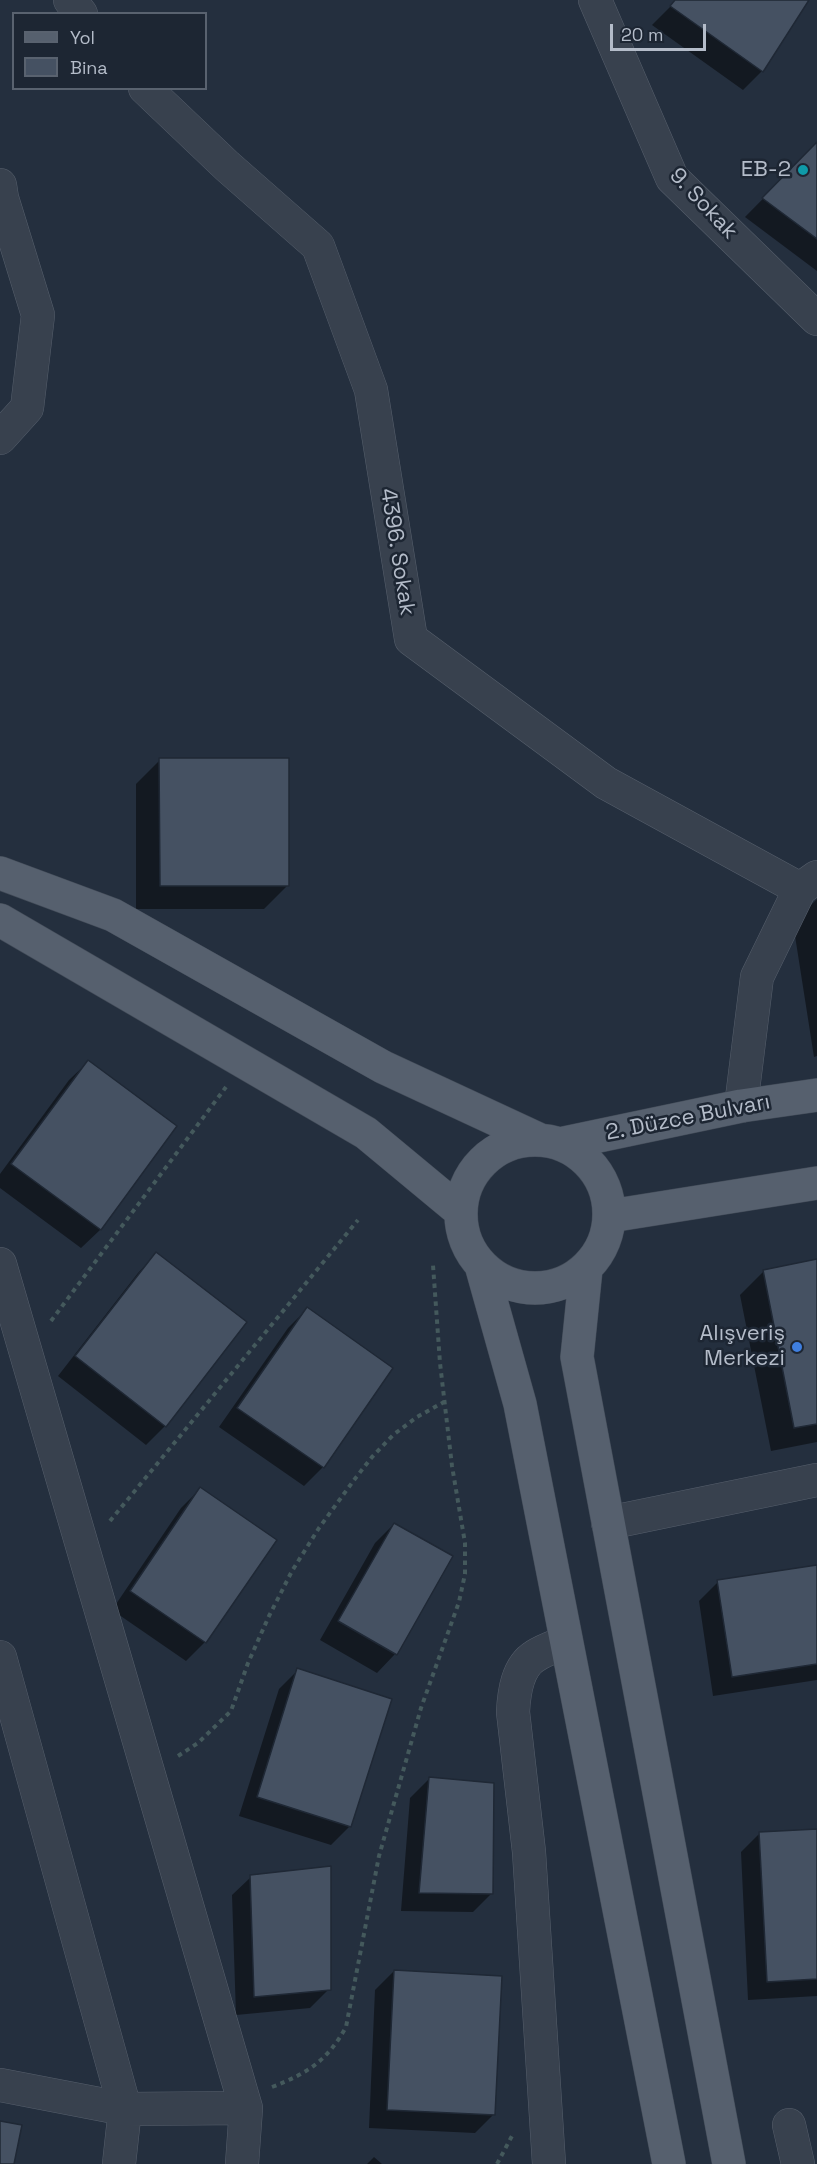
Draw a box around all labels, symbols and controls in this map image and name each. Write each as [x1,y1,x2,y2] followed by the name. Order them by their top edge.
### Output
[12,12,207,90] legend
[613,12,709,50] scale bar
[621,23,664,46] text: 20 m
[70,26,95,49] text: Yol
[70,56,108,79] text: Bina
[741,157,791,183] place label: EB-2
[663,163,743,245] street label: 9. Sokak
[796,163,810,177] marker: EB-2
[374,487,420,617] street label: 4396. Sokak
[604,1089,772,1147] street label: 2. Düzce Bulvarı
[699,1321,785,1372] place label: Alışveriş Merkezi
[790,1340,804,1354] marker: Alışveriş Merkezi

